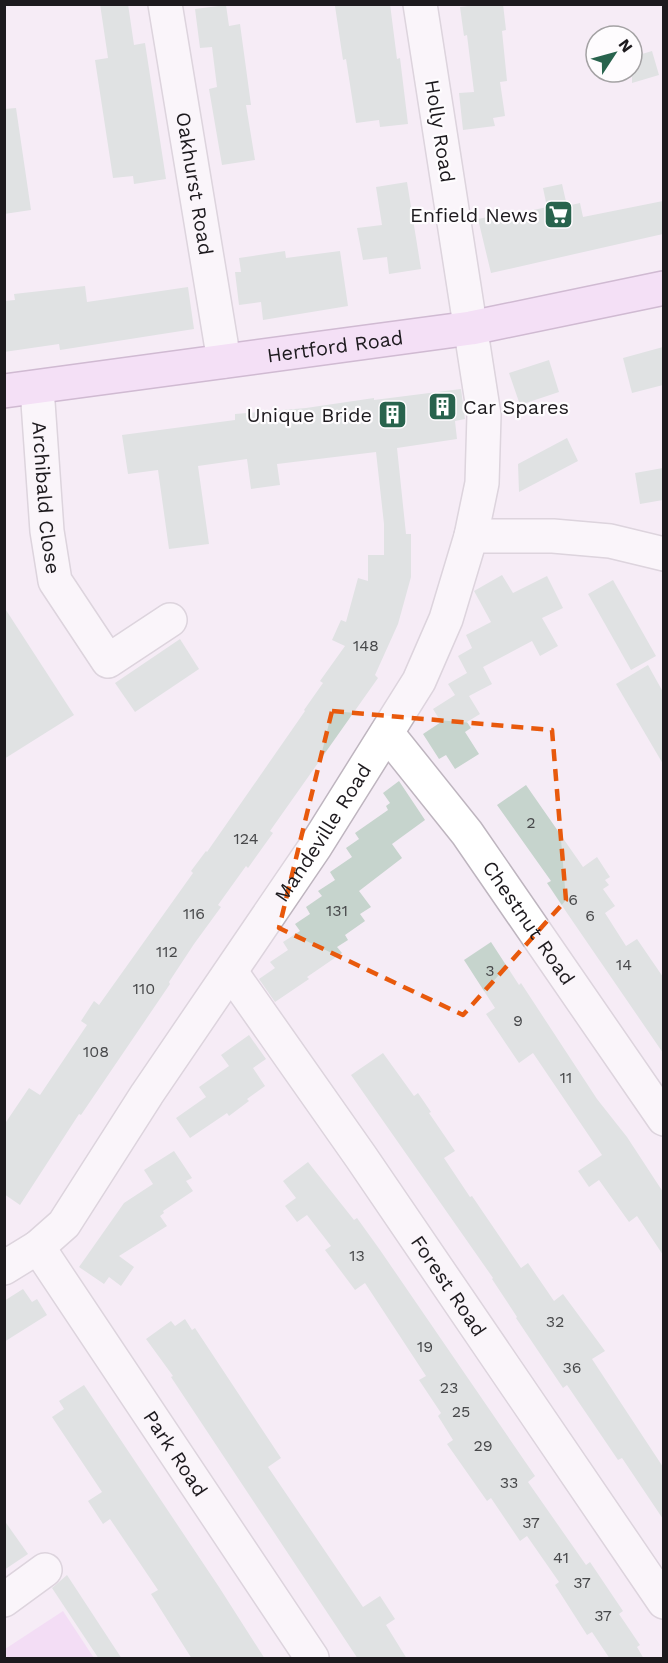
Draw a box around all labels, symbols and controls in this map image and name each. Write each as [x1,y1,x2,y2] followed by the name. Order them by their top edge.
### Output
[584,24,644,84] north arrow
[615,35,637,56] text: N
[420,78,460,184] street label: Holly Road
[171,110,218,257] street label: Oakhurst Road
[543,199,575,231] supermarket icon: Enfield News
[410,203,538,227] place label: Enfield News
[265,325,405,367] street label: Hertford Road
[426,391,458,423] building icon: Car Spares
[463,395,569,419] place label: Car Spares
[377,399,409,431] building icon: Unique Bride
[246,403,372,427] place label: Unique Bride
[27,420,66,576] street label: Archibald Close
[353,636,379,655] house number: 148
[269,759,376,906] street label: Mandeville Road
[526,813,536,832] house number: 2
[234,829,259,848] house number: 124
[478,856,580,989] street label: Chestnut Road
[568,890,578,909] house number: 6
[326,901,348,920] house number: 131
[183,904,205,923] house number: 116
[585,906,595,925] house number: 6
[156,942,178,961] house number: 112
[616,955,632,974] house number: 14
[485,961,495,980] house number: 3
[133,979,155,998] house number: 110
[513,1011,523,1030] house number: 9
[83,1042,109,1061] house number: 108
[560,1068,572,1087] house number: 11
[406,1231,492,1341] street label: Forest Road
[349,1246,365,1265] house number: 13
[546,1312,564,1331] house number: 32
[417,1337,433,1356] house number: 19
[562,1358,582,1377] house number: 36
[440,1378,458,1397] house number: 23
[452,1402,470,1421] house number: 25
[138,1406,213,1501] street label: Park Road
[473,1436,493,1455] house number: 29
[500,1473,518,1492] house number: 33
[522,1513,540,1532] house number: 37
[553,1548,569,1567] house number: 41
[573,1573,591,1592] house number: 37
[594,1606,612,1625] house number: 37

